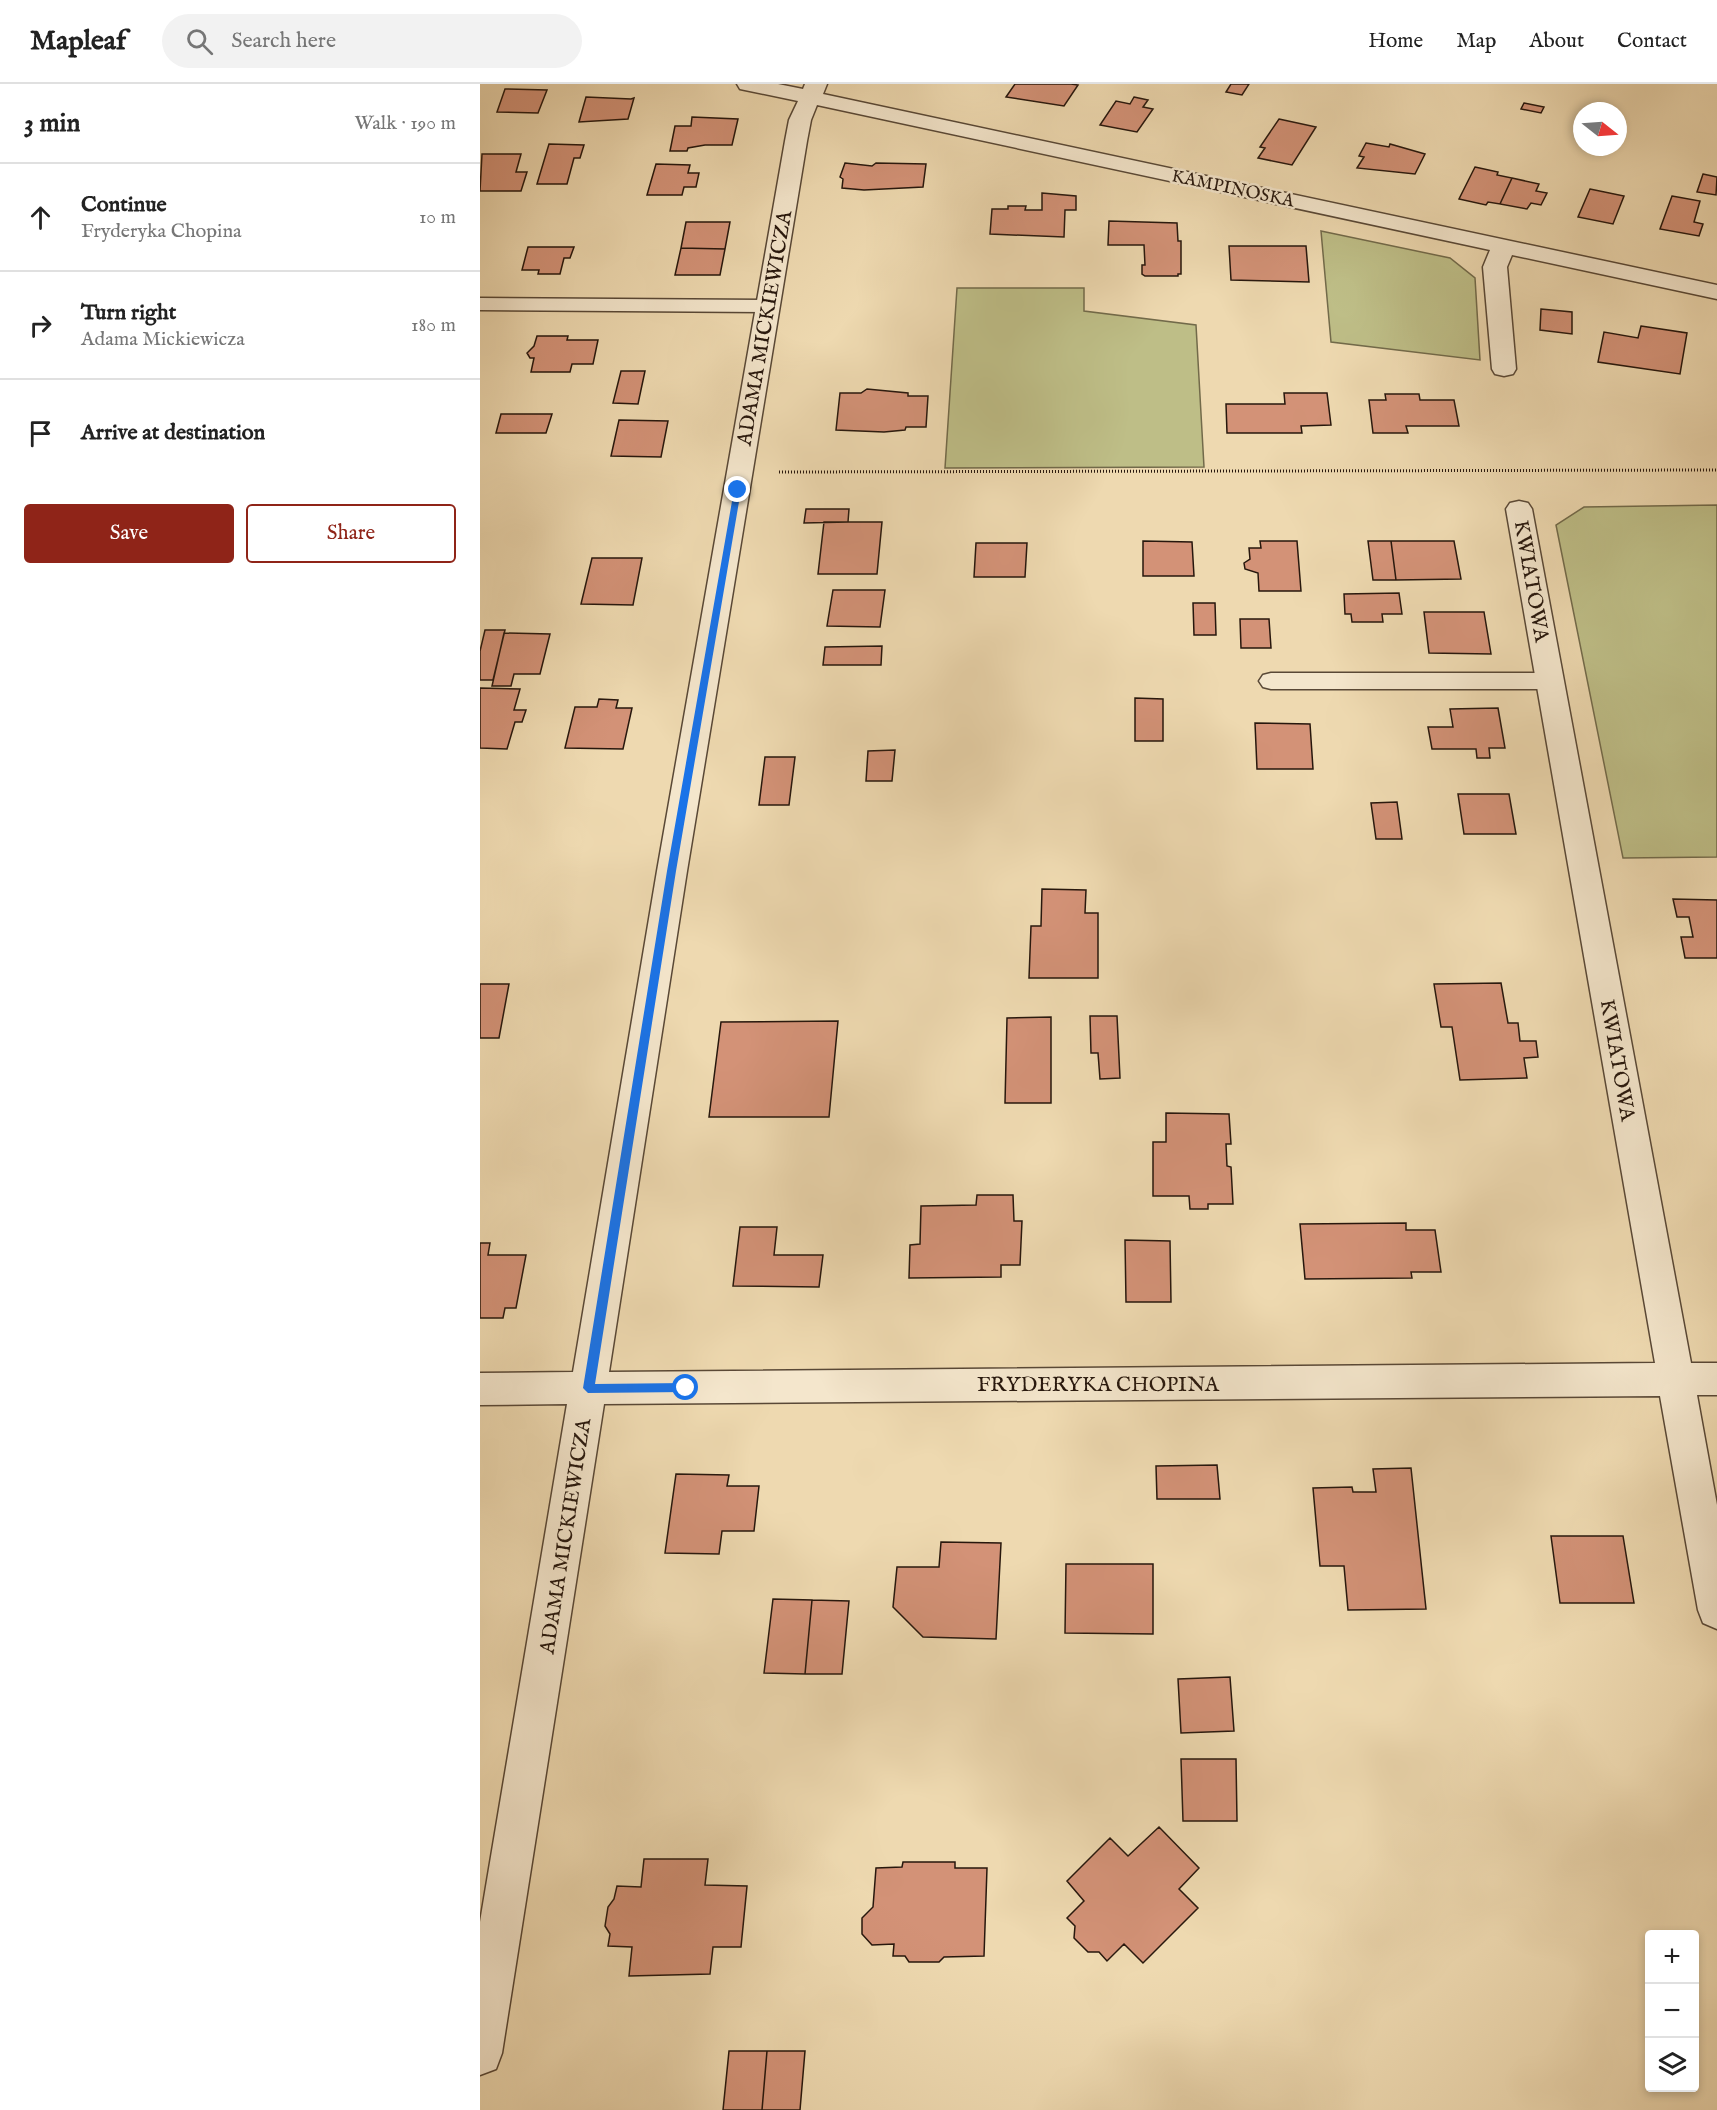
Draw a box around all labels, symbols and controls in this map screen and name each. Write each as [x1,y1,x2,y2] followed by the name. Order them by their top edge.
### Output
[162,14,582,68] search box
[30,24,126,59] text: Mapleaf
[183,25,216,58] icon: search
[231,27,336,55] text: Search here
[1368,28,1423,55] text: Home
[1456,28,1496,55] text: Map
[1529,28,1584,55] text: About
[1617,28,1687,55] text: Contact
[1573,102,1627,156] north arrow
[24,107,80,140] text: 3 min
[354,111,456,136] text: Walk · 190 m
[1169,165,1297,214] street label: KAMPINOSKA
[81,191,167,219] text: Continue
[24,201,57,234] icon: ahead
[419,205,456,230] text: 10 m
[731,208,800,449] street label: ADAMA MICKIEWICZA
[81,219,242,244] text: Fryderyka Chopina
[81,299,176,327] text: Turn right
[24,309,57,342] icon: right
[411,313,456,338] text: 180 m
[81,327,245,352] text: Adama Mickiewicza
[24,417,57,450] icon: arrive
[81,419,265,447] text: Arrive at destination
[724,476,750,502] route end
[24,504,234,563] button: Save
[246,504,456,563] button: Share
[1507,518,1555,645] street label: KWIATOWA
[1593,997,1641,1124] street label: KWIATOWA
[977,1372,1220,1399] street label: FRYDERYKA CHOPINA
[672,1374,698,1400] route start
[534,1416,599,1657] street label: ADAMA MICKIEWICZA
[1645,1930,1699,2092] map controls
[1645,1930,1699,1984] button: +
[1645,1984,1699,2038] button: −
[1645,2038,1699,2092] button: layers

